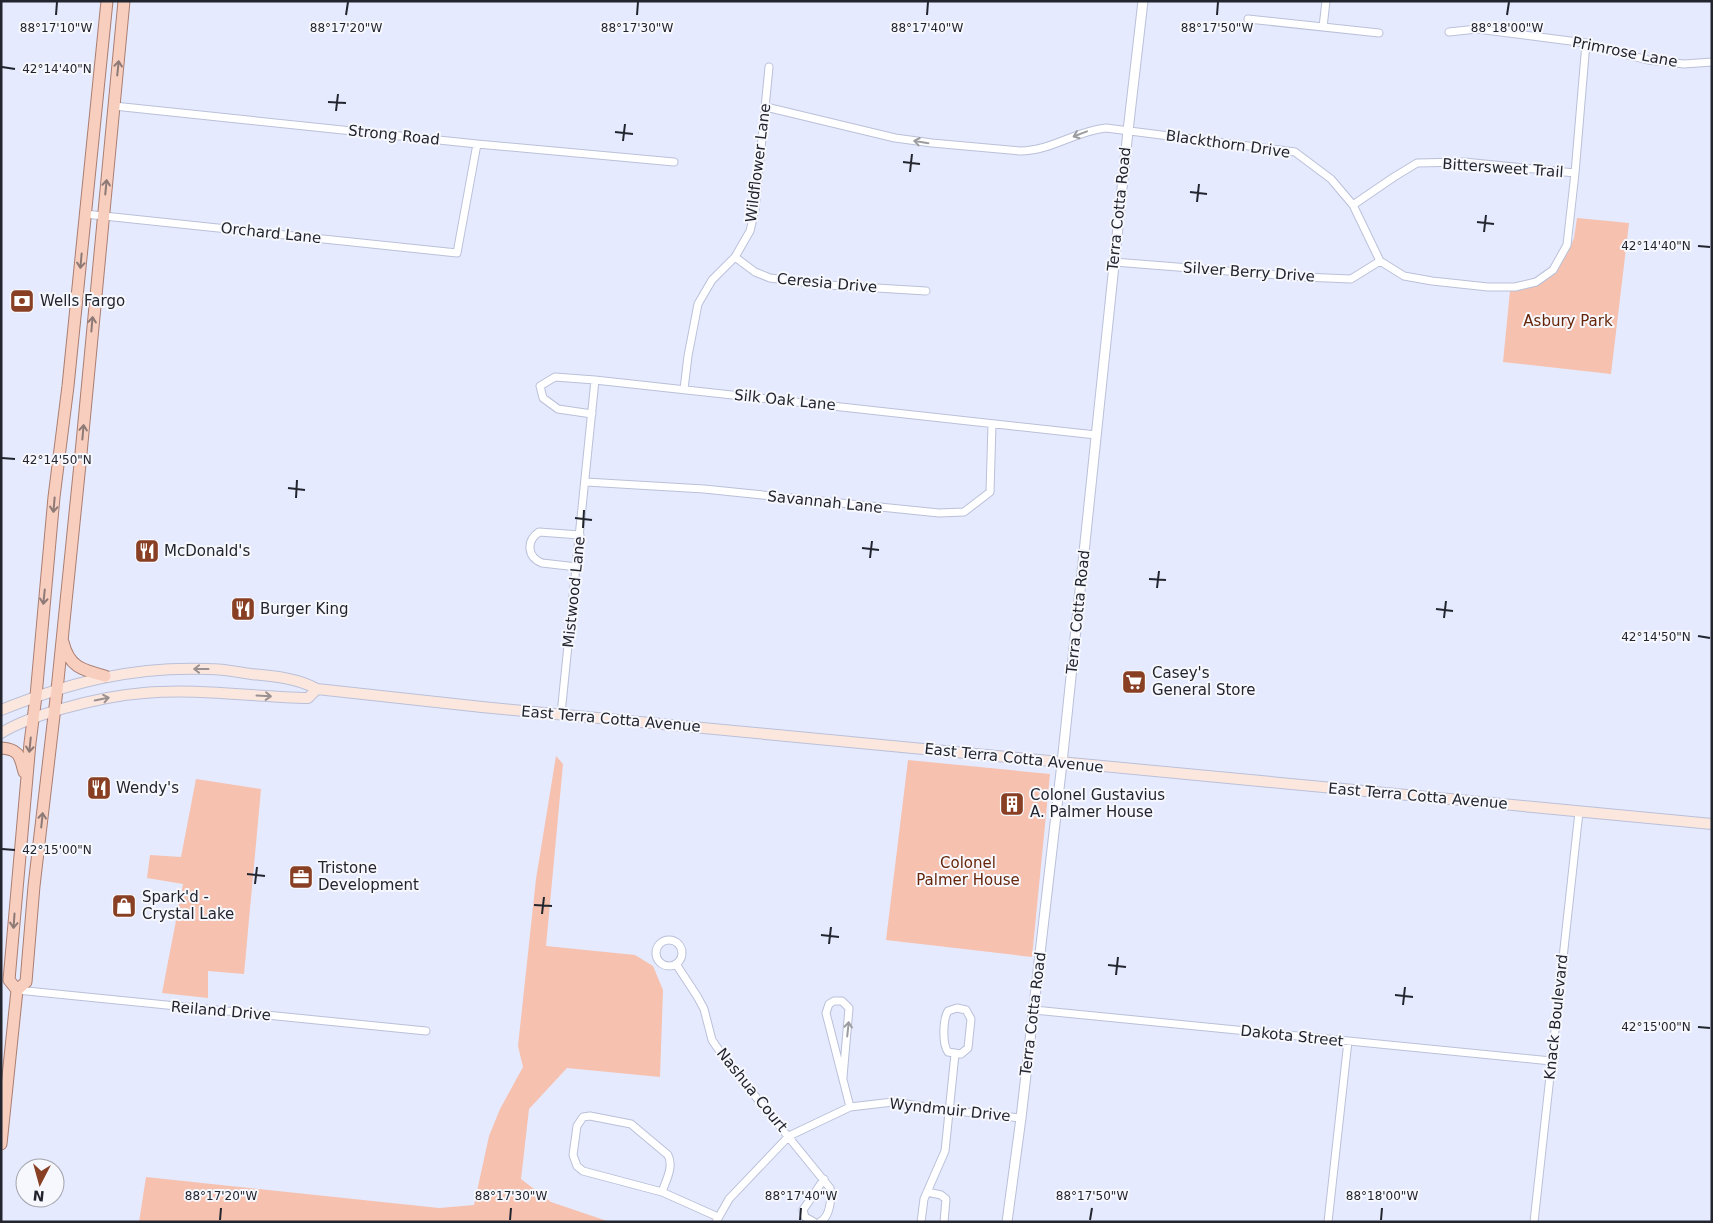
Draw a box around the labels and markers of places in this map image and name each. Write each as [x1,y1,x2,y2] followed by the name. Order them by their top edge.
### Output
[9,288,35,314] bank icon: Wells Fargo
[40,292,125,310] place label: Wells Fargo
[134,538,160,564] restaurant icon: McDonald's
[164,542,250,560] place label: McDonald's
[230,596,256,622] restaurant icon: Burger King
[260,600,348,618] place label: Burger King
[1152,664,1256,699] place label: Casey's General Store
[1121,669,1147,695] supermarket icon: Casey's General Store
[86,775,112,801] restaurant icon: Wendy's
[116,779,179,797] place label: Wendy's
[1030,786,1165,821] place label: Colonel Gustavius A. Palmer House
[999,791,1025,817] building icon: Colonel Gustavius A. Palmer House
[317,859,419,894] place label: Tristone Development
[288,864,314,890] office icon: Tristone Development
[142,888,234,923] place label: Spark'd - Crystal Lake
[111,893,137,919] shop icon: Spark'd - Crystal Lake

